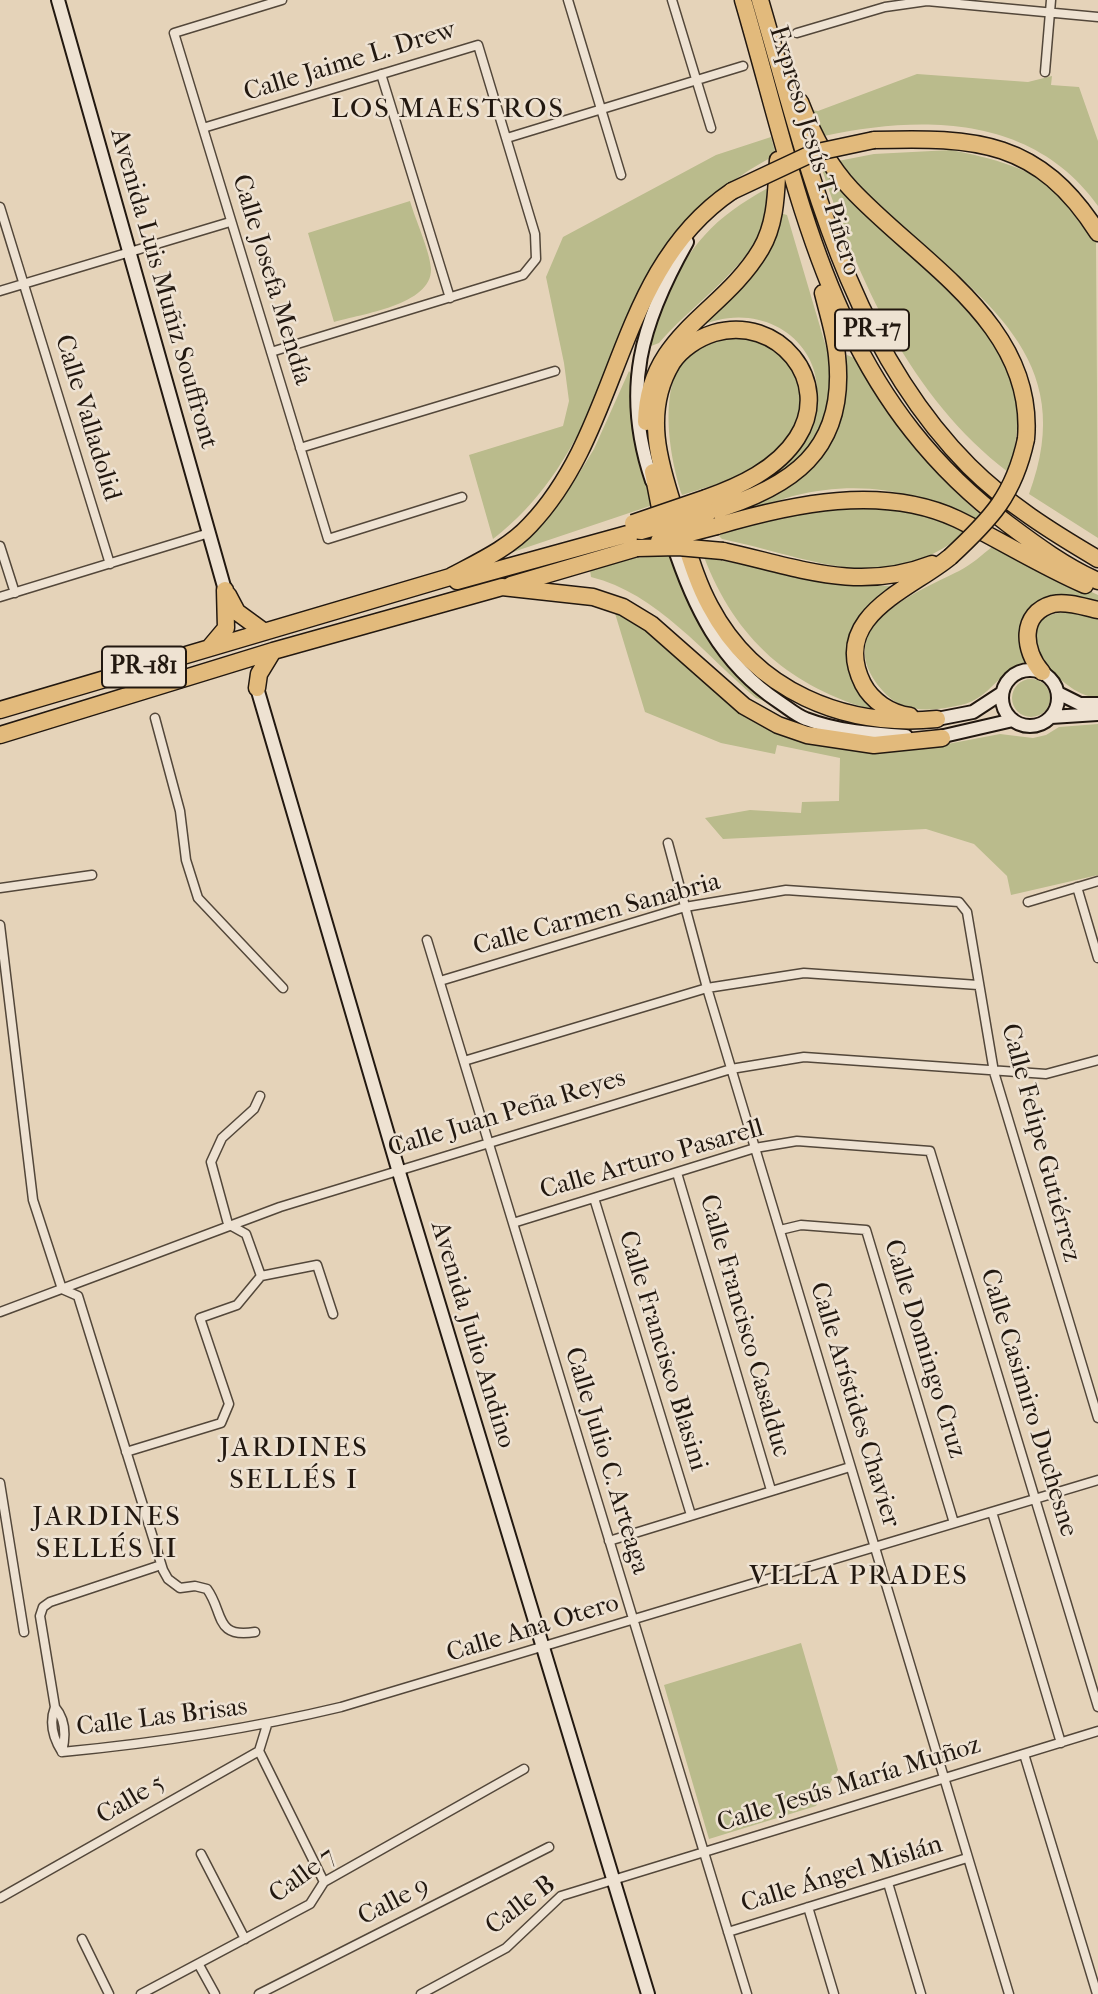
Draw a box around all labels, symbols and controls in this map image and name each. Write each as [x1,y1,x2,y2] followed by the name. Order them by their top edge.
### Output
[240,15,460,109] street label: Calle Jaime L. Drew
[761,22,867,280] street label: Expreso Jesús T. Piñero
[333,93,563,127] district label: LOS MAESTROS
[102,125,224,453] street label: Avenida Luis Muñiz Souffront
[224,171,318,389] street label: Calle Josefa Mendía
[835,310,909,351] road number: PR-17
[47,331,127,505] street label: Calle Valladolid
[102,646,186,688] road number: PR-181
[470,867,724,963] street label: Calle Carmen Sanabria
[993,1021,1087,1265] street label: Calle Felipe Gutiérrez
[385,1063,629,1165] street label: Calle Juan Peña Reyes
[537,1113,767,1207] street label: Calle Arturo Pasarell
[692,1191,796,1461] street label: Calle Francisco Casalduc
[423,1218,521,1452] street label: Avenida Julio Andino
[611,1227,713,1475] street label: Calle Francisco Blasini
[876,1236,972,1462] street label: Calle Domingo Cruz
[972,1265,1084,1541] street label: Calle Casimiro Duchesne
[802,1279,906,1531] street label: Calle Arístides Chavier
[557,1344,655,1578] street label: Calle Julio C. Arteaga
[220,1432,368,1498] district label: JARDINES SELLÉS I
[33,1501,181,1567] district label: JARDINES SELLÉS II
[751,1560,967,1594] district label: VILLA PRADES
[443,1588,623,1670] street label: Calle Ana Otero
[75,1692,249,1744] street label: Calle Las Brisas
[714,1730,984,1840] street label: Calle Jesús María Muñoz
[91,1768,171,1832] street label: Calle 5
[738,1830,946,1920] street label: Calle Ángel Mislán
[264,1841,342,1911] street label: Calle 7
[480,1870,562,1942] street label: Calle B
[353,1871,435,1933] street label: Calle 9

